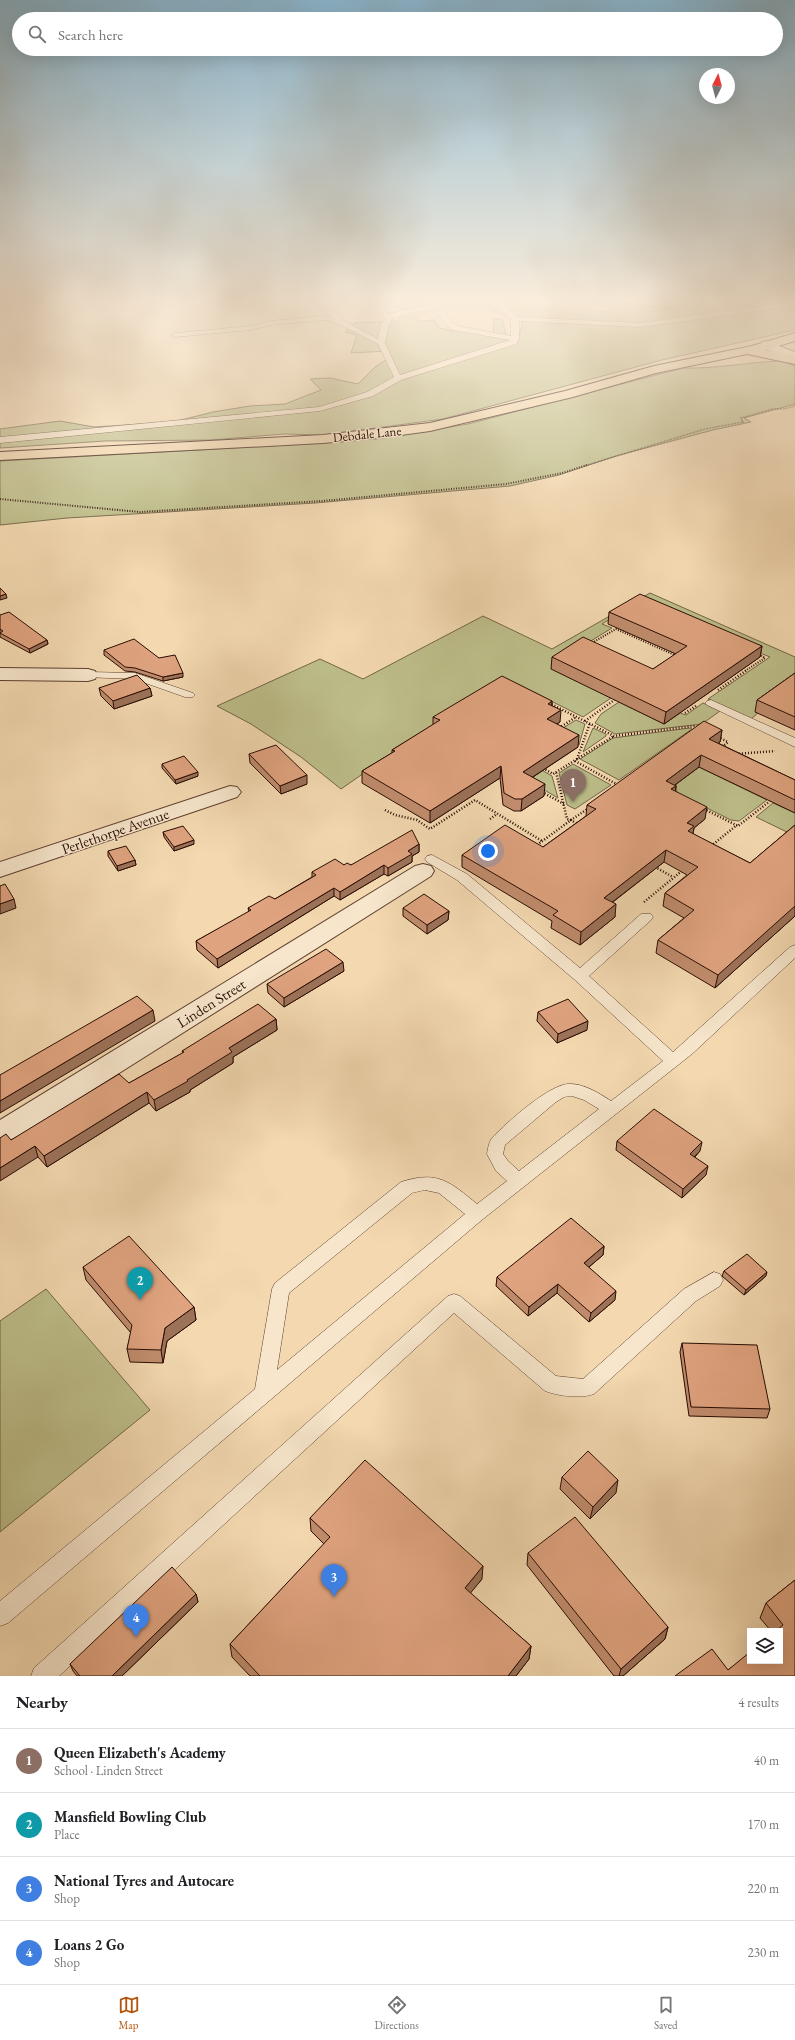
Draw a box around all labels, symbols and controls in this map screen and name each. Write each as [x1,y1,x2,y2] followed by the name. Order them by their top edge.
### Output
[12,12,783,56] search box
[26,23,48,45] icon: search
[58,25,123,44] text: Search here
[699,68,735,104] north arrow
[332,422,402,446] street label: Debdale Lane
[560,769,586,802] pin: 1
[59,804,171,858] street label: Perlethorpe Avenue
[478,841,498,861] your location
[173,974,249,1032] street label: Linden Street
[127,1267,153,1300] pin: 2
[321,1564,347,1597] pin: 3
[123,1604,149,1637] pin: 4
[747,1628,783,1664] map controls
[747,1628,783,1664] button: layers
[16,1691,68,1713] text: Nearby
[738,1694,779,1711] text: 4 results
[54,1743,226,1762] text: Queen Elizabeth's Academy
[26,1752,32,1769] text: 1
[754,1752,779,1769] text: 40 m
[54,1762,163,1779] text: School · Linden Street
[54,1807,206,1826] text: Mansfield Bowling Club
[26,1816,32,1833] text: 2
[748,1816,779,1833] text: 170 m
[54,1826,80,1843] text: Place
[54,1871,234,1890] text: National Tyres and Autocare
[26,1880,32,1897] text: 3
[748,1880,779,1897] text: 220 m
[54,1890,80,1907] text: Shop
[54,1935,124,1954] text: Loans 2 Go
[26,1944,32,1961] text: 4
[748,1944,779,1961] text: 230 m
[54,1954,80,1971] text: Shop
[118,1994,140,2032] tab: Map
[375,1994,419,2032] tab: Directions
[654,1994,677,2032] tab: Saved

